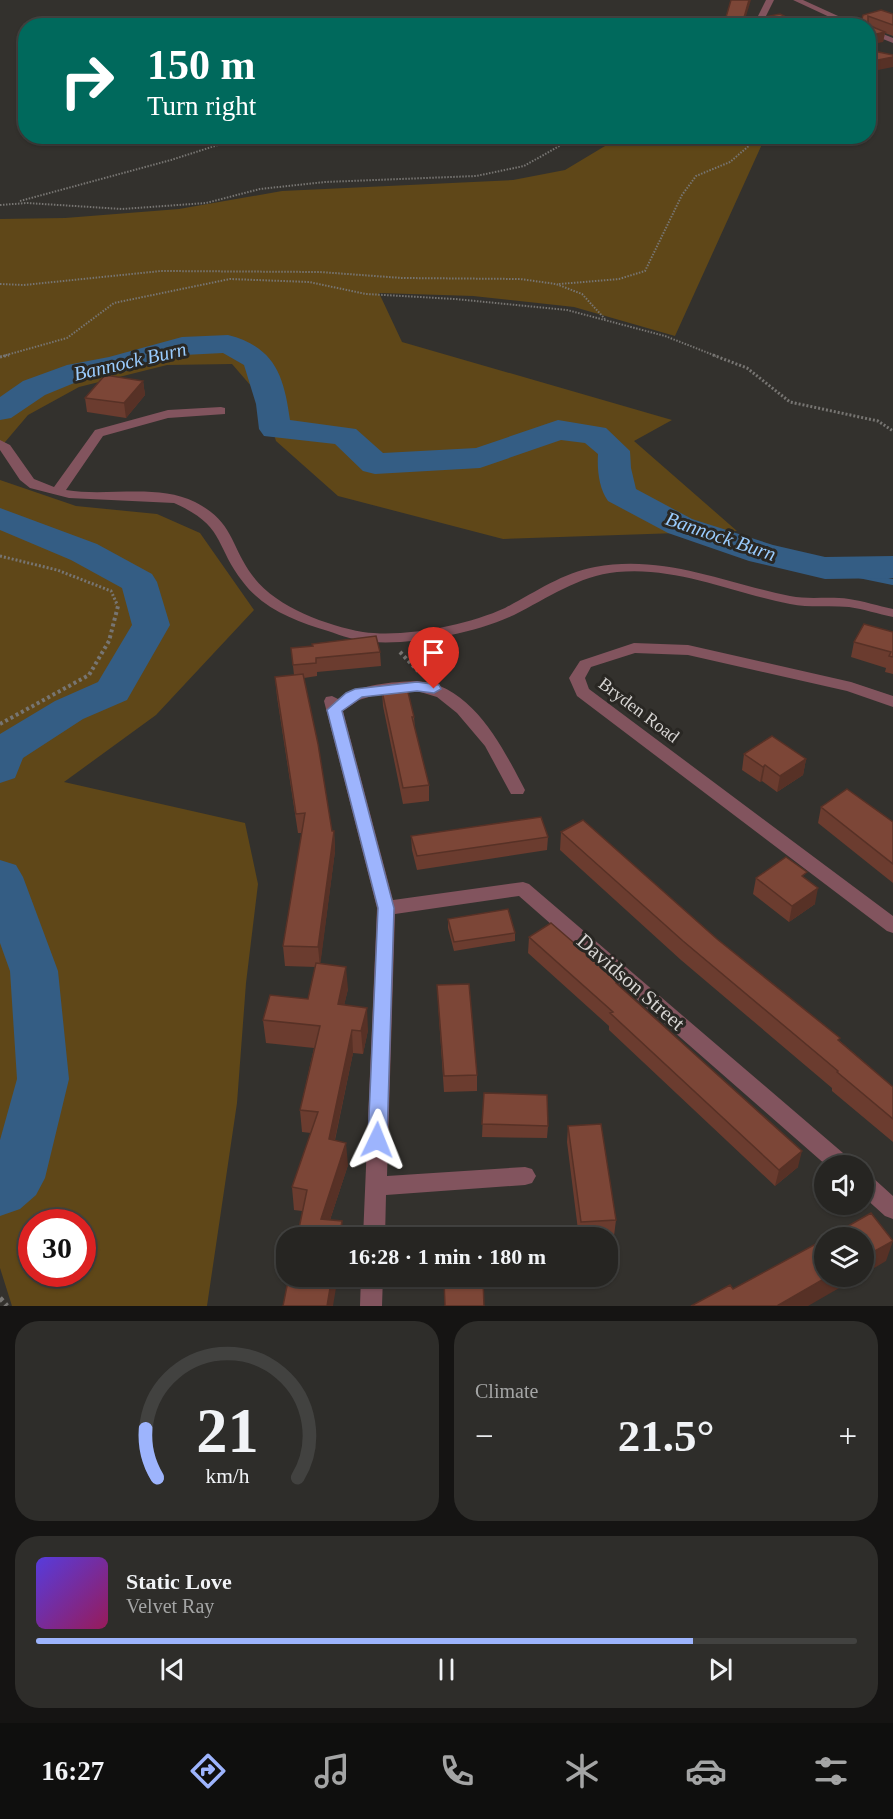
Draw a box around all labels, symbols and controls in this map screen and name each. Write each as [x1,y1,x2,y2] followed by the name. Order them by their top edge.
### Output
[48,42,126,120] icon: right
[147,42,256,88] text: 150 m
[147,91,256,121] text: Turn right
[72,337,188,385] water label: Bannock Burn
[663,507,779,565] water label: Bannock Burn
[408,627,459,689] pin
[417,636,450,669] icon: arrive
[595,673,683,747] street label: Bryden Road
[572,929,690,1035] street label: Davidson Street
[345,1108,409,1172] position arrow
[814,1155,874,1287] map controls
[814,1155,874,1215] button: sound
[18,1209,96,1287] speed limit sign: 30
[814,1227,874,1287] button: layers
[348,1244,546,1269] text: 16:28 · 1 min · 180 m
[475,1380,538,1402] text: Climate
[196,1396,258,1465] text: 21
[618,1411,714,1461] text: 21.5°
[475,1418,494,1454] text: −
[838,1418,857,1454] text: +
[205,1464,249,1488] text: km/h
[126,1569,232,1594] text: Static Love
[126,1595,214,1617] text: Velvet Ray
[156,1653,189,1686] icon: previous
[430,1653,463,1686] icon: pause
[704,1653,737,1686] icon: next
[187,1750,229,1792] icon: directions
[311,1750,353,1792] icon: music
[436,1750,478,1792] icon: phone
[561,1750,603,1792] icon: climate
[685,1750,727,1792] icon: car
[810,1750,852,1792] icon: filters
[41,1756,104,1786] text: 16:27

